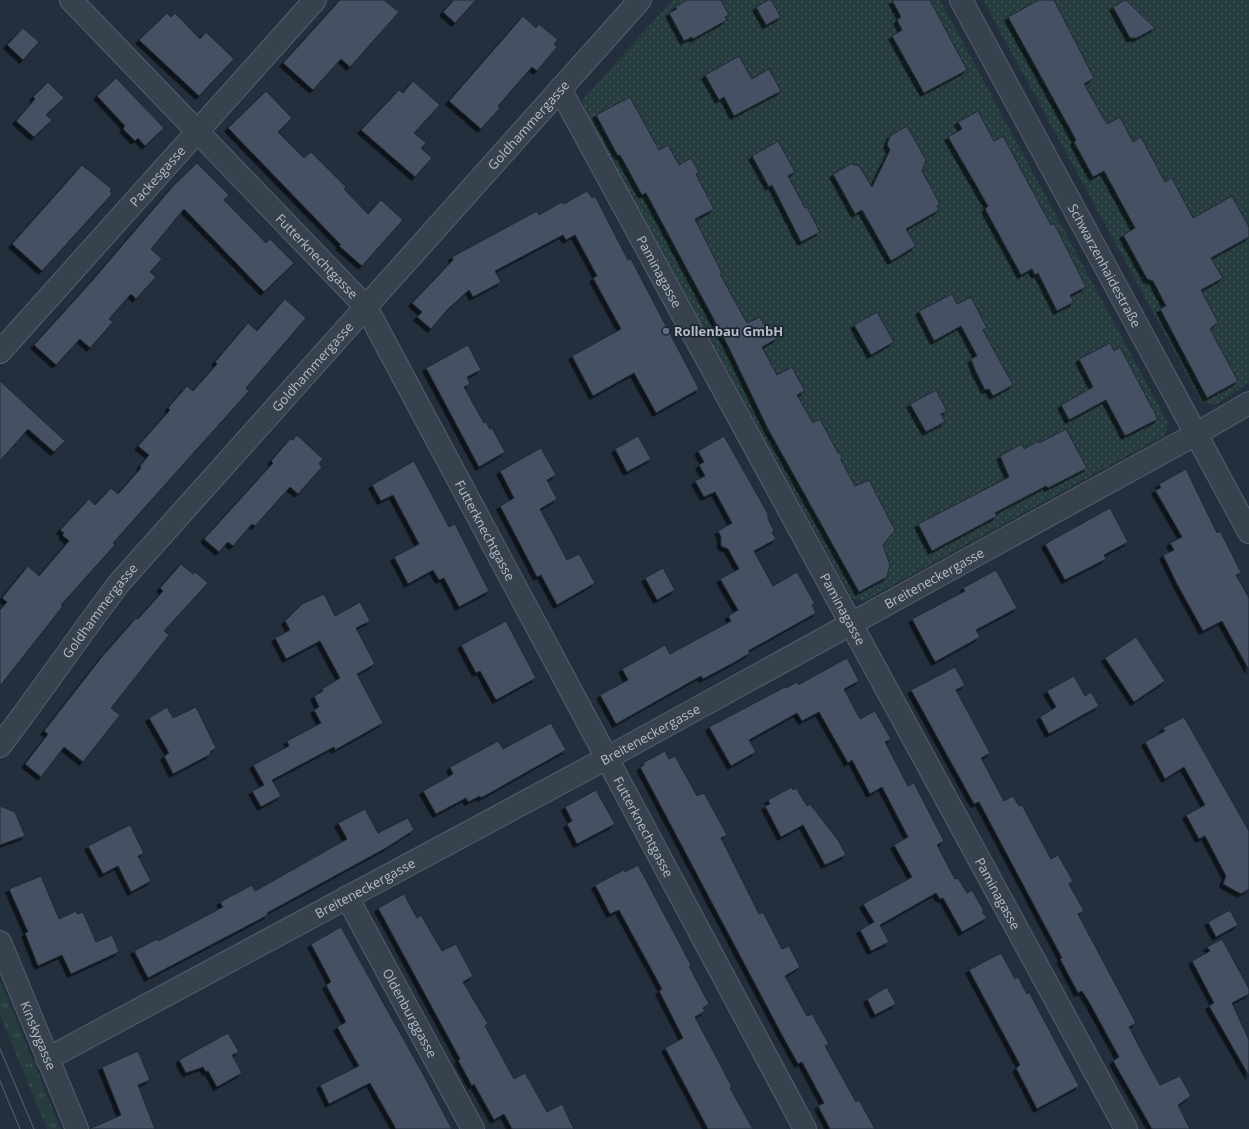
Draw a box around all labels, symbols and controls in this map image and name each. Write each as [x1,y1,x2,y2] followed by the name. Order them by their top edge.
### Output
[483,76,573,174] street label: Goldhammergasse
[125,142,189,210] street label: Packesgasse
[1064,201,1146,331] street label: Schwarzenhaidestraße
[272,209,362,302] street label: Futterknechtgasse
[632,232,686,311] street label: Paminagasse
[268,318,357,415] street label: Goldhammergasse
[674,322,783,340] place label: Rollenbau GmbH
[661,326,671,336] marker: Rollenbau GmbH
[451,477,520,584] street label: Futterknechtgasse
[881,543,987,613] street label: Breiteneckergasse
[58,560,141,662] street label: Goldhammergasse
[816,570,870,648] street label: Paminagasse
[597,700,703,769] street label: Breiteneckergasse
[609,773,678,880] street label: Futterknechtgasse
[312,854,418,922] street label: Breiteneckergasse
[971,854,1025,933] street label: Paminagasse
[378,965,442,1061] street label: Oldenburggasse
[16,998,61,1072] street label: Kinskygasse

